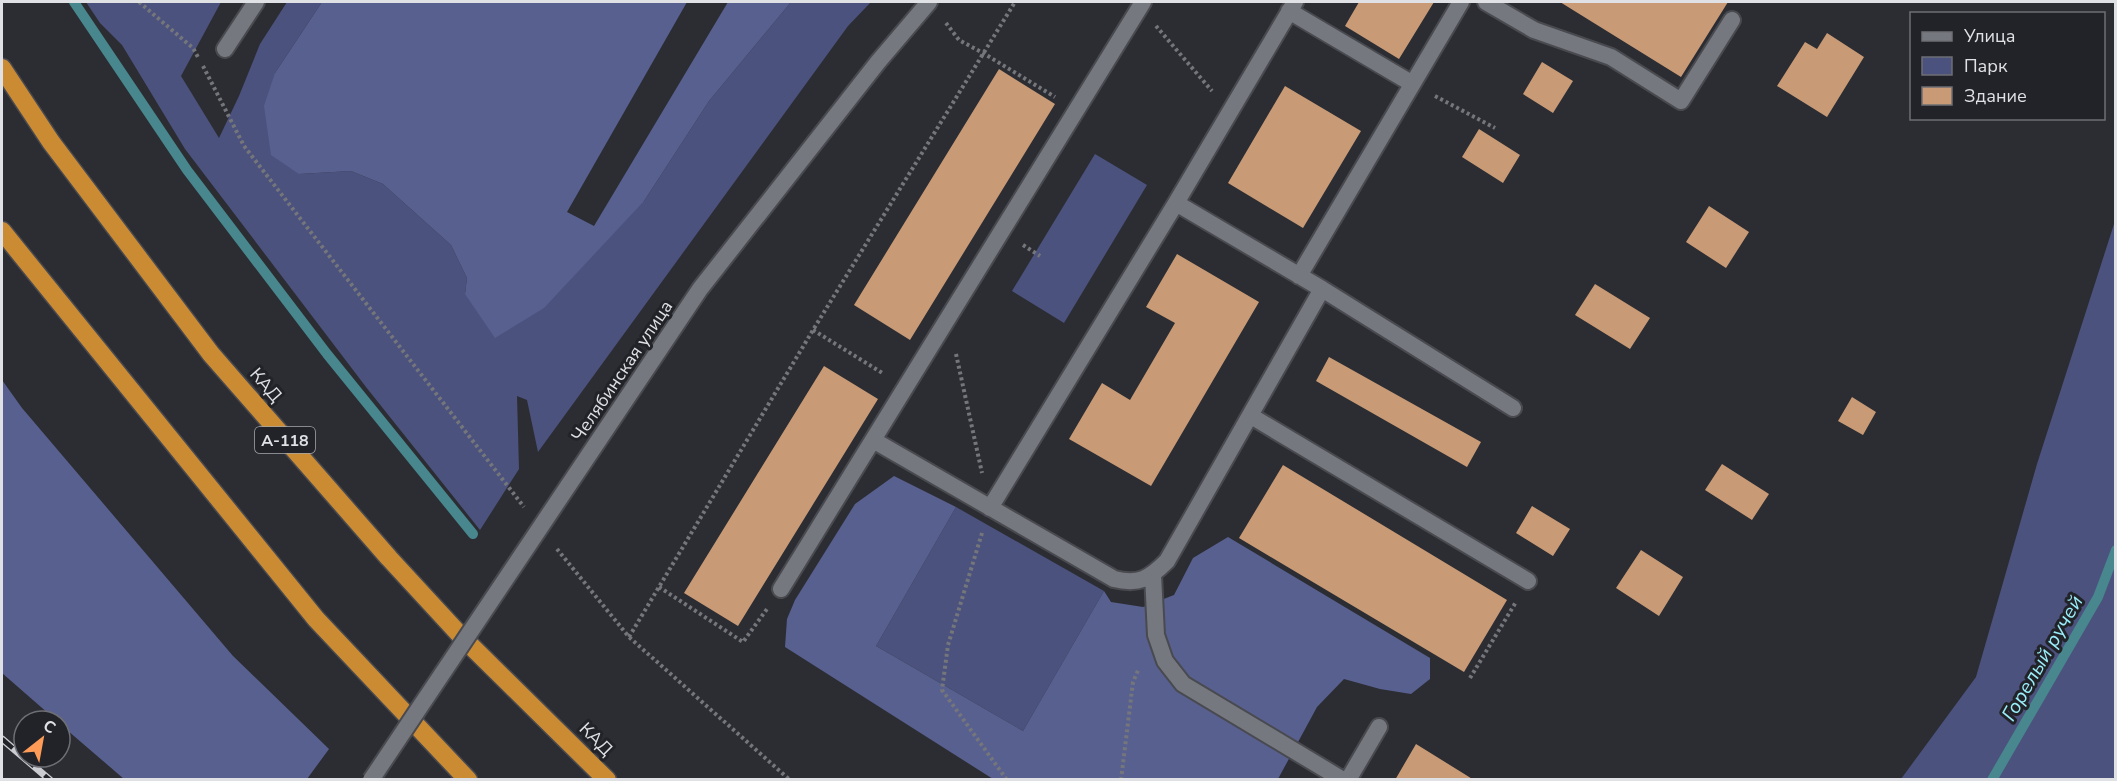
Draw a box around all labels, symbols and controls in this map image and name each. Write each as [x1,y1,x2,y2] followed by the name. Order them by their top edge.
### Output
[1910,12,2105,120] legend
[1963,24,2015,48] text: Улица
[1964,54,2008,78] text: Парк
[1964,84,2027,108] text: Здание
[566,296,678,446] street label: Челябинская улица
[244,363,288,407] street label: КАД
[255,427,315,453] road number: А-118
[1995,590,2089,726] water label: Горелый ручей
[12,709,72,769] north arrow
[39,715,60,739] text: С
[574,717,618,761] street label: КАД

